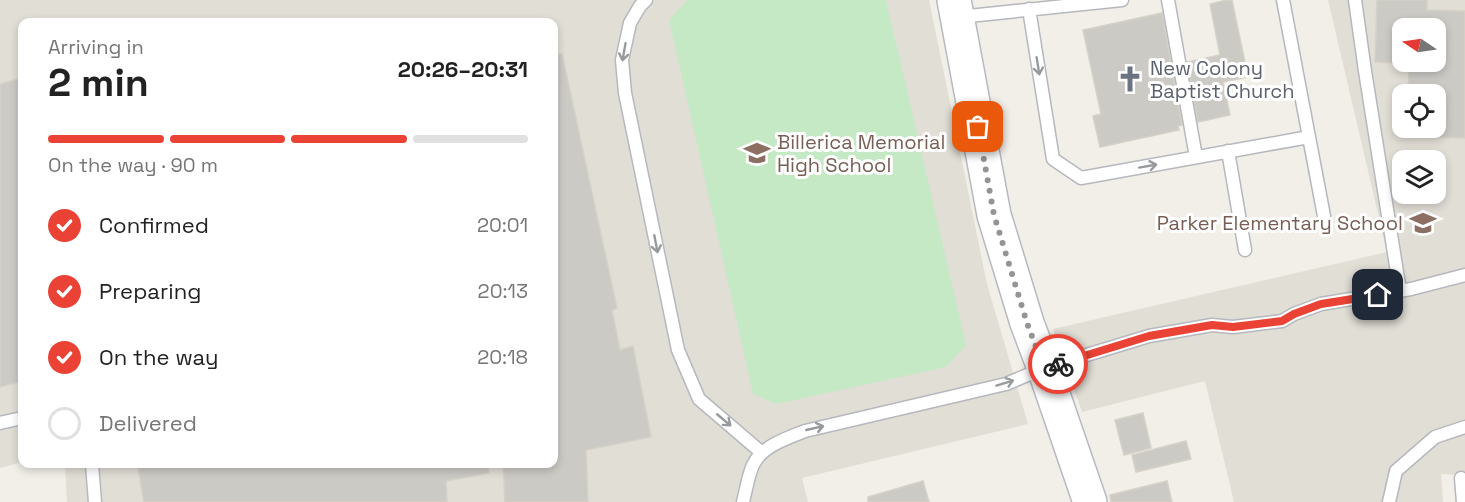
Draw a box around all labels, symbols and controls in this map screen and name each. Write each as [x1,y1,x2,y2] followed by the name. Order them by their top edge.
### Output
[1392,18,1446,72] north arrow
[1392,18,1446,204] map controls
[48,34,144,60] text: Arriving in
[618,42,629,62] one-way arrow
[398,55,528,83] text: 20:26–20:31
[1150,55,1295,104] place label: New Colony Baptist Church
[1033,56,1044,76] one-way arrow
[48,58,149,107] text: 2 min
[1115,64,1145,94] church icon: New Colony Baptist Church
[1392,84,1446,138] button: locate
[952,101,1003,152] pin
[961,110,994,143] icon: bag
[777,129,945,178] place label: Billerica Memorial High School
[742,138,772,168] school or university icon: Billerica Memorial High School
[1392,150,1446,204] button: layers
[48,152,218,178] text: On the way · 90 m
[1137,160,1157,171] one-way arrow
[1408,208,1438,238] school or university icon: Parker Elementary School
[48,209,81,242] icon: check
[1157,210,1403,236] place label: Parker Elementary School
[99,211,209,239] text: Confirmed
[477,212,528,238] text: 20:01
[651,234,662,253] one-way arrow
[1352,269,1403,320] pin
[48,275,81,308] icon: check
[99,277,201,305] text: Preparing
[478,278,528,304] text: 20:13
[1361,278,1394,311] icon: home
[1028,334,1088,394] courier
[48,341,81,374] icon: check
[99,343,218,371] text: On the way
[477,344,528,370] text: 20:18
[1042,348,1075,381] icon: bike
[995,377,1014,388] one-way arrow
[99,409,197,437] text: Delivered
[716,414,732,427] one-way arrow
[805,422,824,434] one-way arrow

